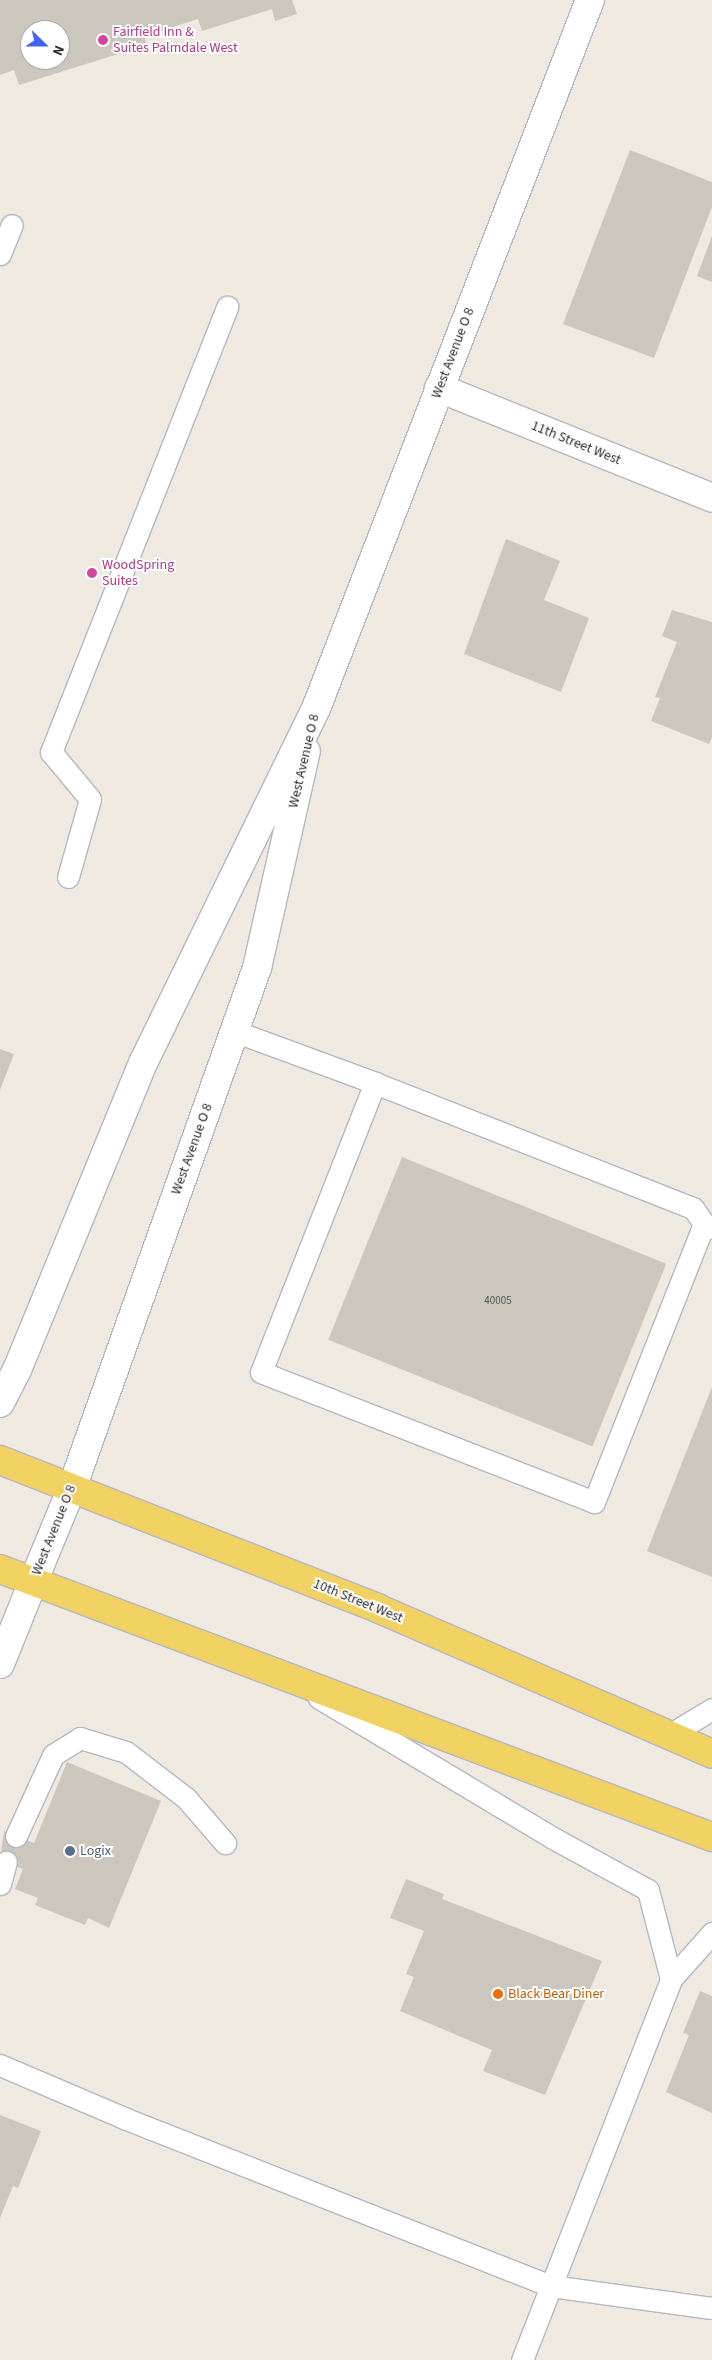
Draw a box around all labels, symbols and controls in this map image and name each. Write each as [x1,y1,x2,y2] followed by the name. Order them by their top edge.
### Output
[20,20,70,70] north arrow
[113,24,238,56] place label: Fairfield Inn & Suites Palmdale West
[97,34,109,46] marker: Fairfield Inn & Suites Palmdale West
[47,42,69,58] text: N
[428,305,478,401] street label: West Avenue O 8
[529,417,623,469] street label: 11th Street West
[102,557,174,590] place label: WoodSpring Suites
[86,567,98,579] marker: WoodSpring Suites
[285,712,323,810] street label: West Avenue O 8
[168,1101,216,1197] street label: West Avenue O 8
[484,1294,512,1308] house number: 40005
[28,1482,80,1578] street label: West Avenue O 8
[311,1575,405,1627] street label: 10th Street West
[80,1843,111,1859] place label: Logix
[64,1845,76,1857] marker: Logix
[508,1986,604,2002] place label: Black Bear Diner
[492,1988,504,2000] marker: Black Bear Diner

